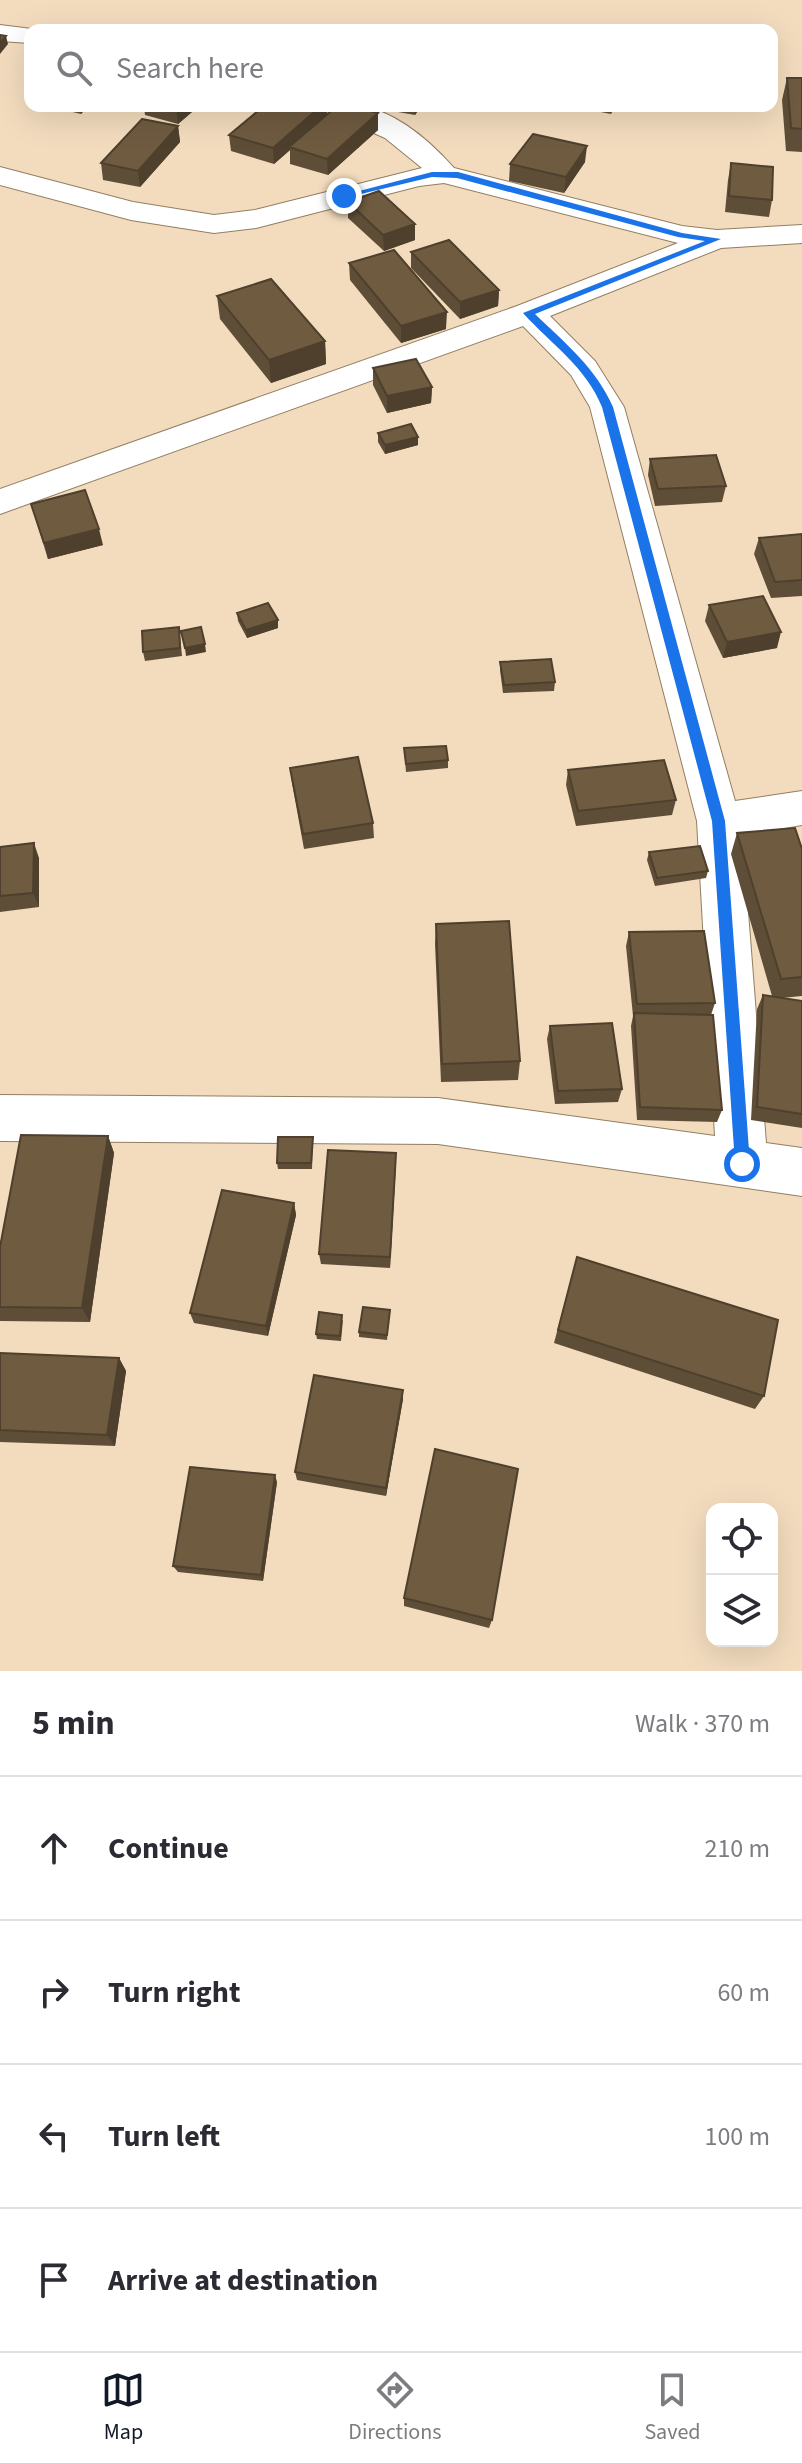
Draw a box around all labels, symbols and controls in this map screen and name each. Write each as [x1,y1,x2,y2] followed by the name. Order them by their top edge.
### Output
[24,24,778,112] search box
[52,46,96,90] icon: search
[116,47,264,90] text: Search here
[326,178,362,214] route end
[724,1146,760,1182] route start
[706,1503,778,1647] map controls
[706,1503,778,1575] button: locate
[706,1575,778,1647] button: layers
[32,1699,115,1748] text: 5 min
[635,1705,770,1742] text: Walk · 370 m
[32,1826,76,1870] icon: ahead
[108,1827,229,1870] text: Continue
[704,1830,770,1867] text: 210 m
[32,1970,76,2014] icon: right
[108,1971,240,2014] text: Turn right
[717,1974,770,2011] text: 60 m
[32,2114,76,2158] icon: left
[108,2115,220,2158] text: Turn left
[704,2118,770,2155] text: 100 m
[32,2258,76,2302] icon: arrive
[108,2259,378,2302] text: Arrive at destination
[101,2368,145,2448] tab: Map
[348,2368,441,2448] tab: Directions
[644,2368,701,2448] tab: Saved

